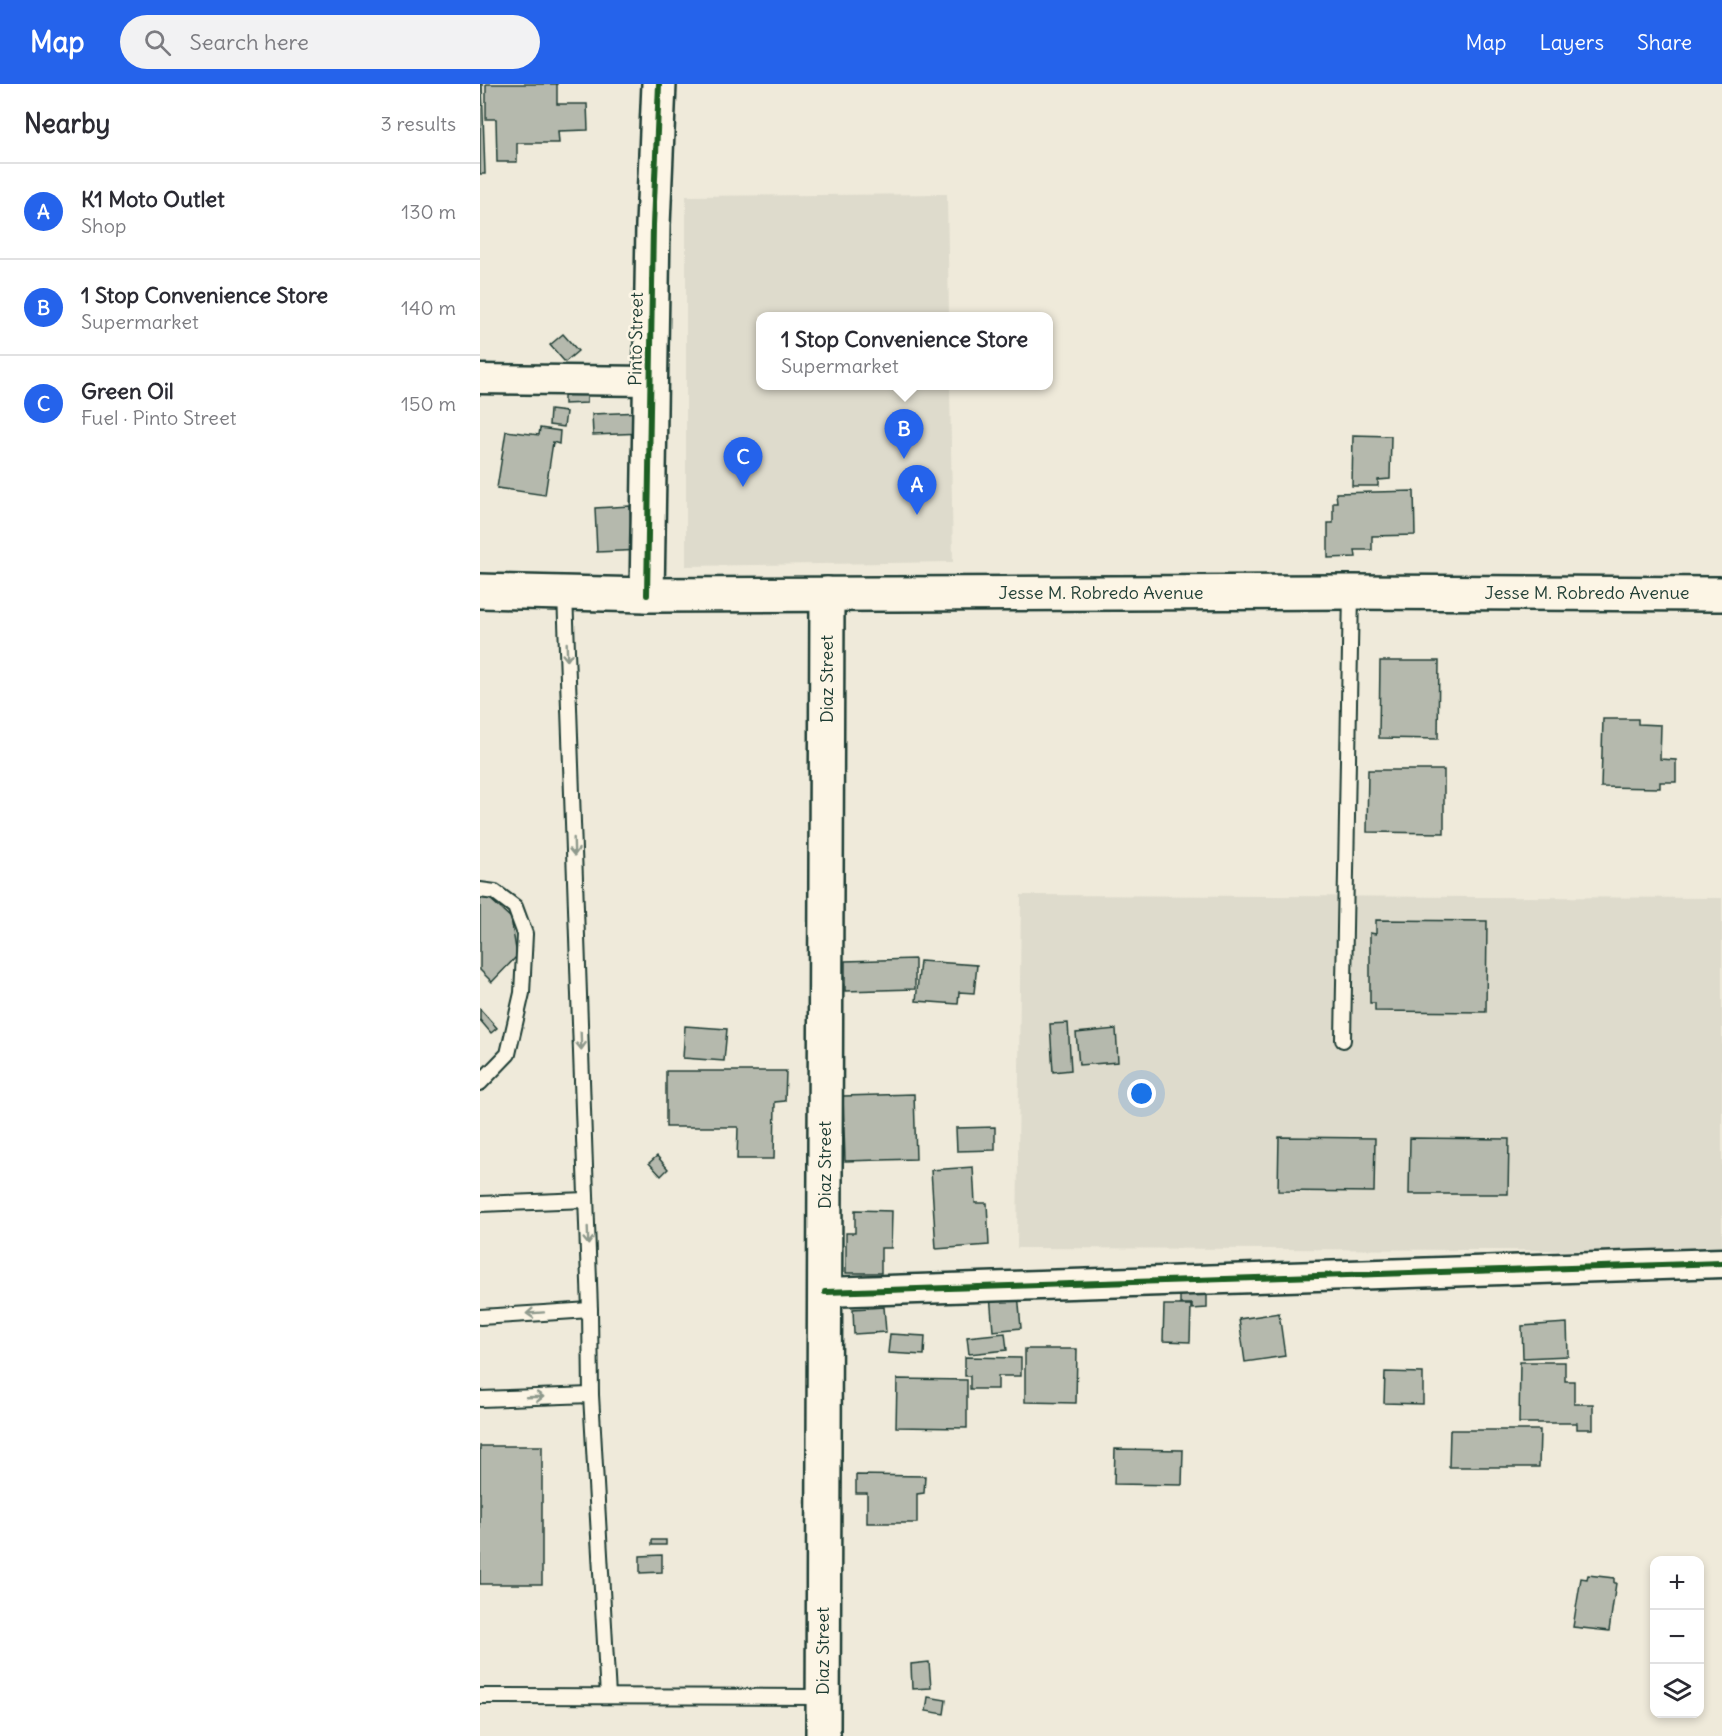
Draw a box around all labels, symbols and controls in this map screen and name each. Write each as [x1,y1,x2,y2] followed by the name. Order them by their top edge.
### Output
[120,15,540,69] search box
[30,24,84,60] text: Map
[141,26,174,59] icon: search
[189,28,309,56] text: Search here
[1466,29,1506,56] text: Map
[1539,29,1604,56] text: Layers
[1637,29,1692,56] text: Share
[24,107,110,140] text: Nearby
[380,111,456,136] text: 3 results
[81,185,225,213] text: K1 Moto Outlet
[37,199,50,224] text: A
[401,199,456,224] text: 130 m
[81,213,126,238] text: Shop
[81,281,328,309] text: 1 Stop Convenience Store
[623,292,648,386] street label: Pinto Street
[37,295,50,320] text: B
[401,295,456,320] text: 140 m
[81,309,199,334] text: Supermarket
[756,312,1053,390] popup
[781,325,1028,353] text: 1 Stop Convenience Store
[781,353,899,378] text: Supermarket
[81,377,174,405] text: Green Oil
[37,391,50,416] text: C
[401,391,456,416] text: 150 m
[81,405,236,430] text: Fuel · Pinto Street
[884,410,924,459] pin: B
[724,438,762,487] pin: C
[898,466,936,515] pin: A
[998,581,1204,604] street label: Jesse M. Robredo Avenue
[1484,581,1690,604] street label: Jesse M. Robredo Avenue
[815,635,838,723] street label: Diaz Street
[562,641,573,661] one-way arrow
[569,836,580,856] one-way arrow
[575,1031,587,1051] one-way arrow
[1127,1079,1156,1108] your location
[813,1121,836,1209] street label: Diaz Street
[582,1226,593,1246] one-way arrow
[526,1308,546,1319] one-way arrow
[525,1391,545,1403] one-way arrow
[1650,1556,1704,1718] map controls
[1650,1556,1704,1610] button: +
[811,1607,834,1695] street label: Diaz Street
[1650,1610,1704,1664] button: −
[1650,1664,1704,1718] button: layers

